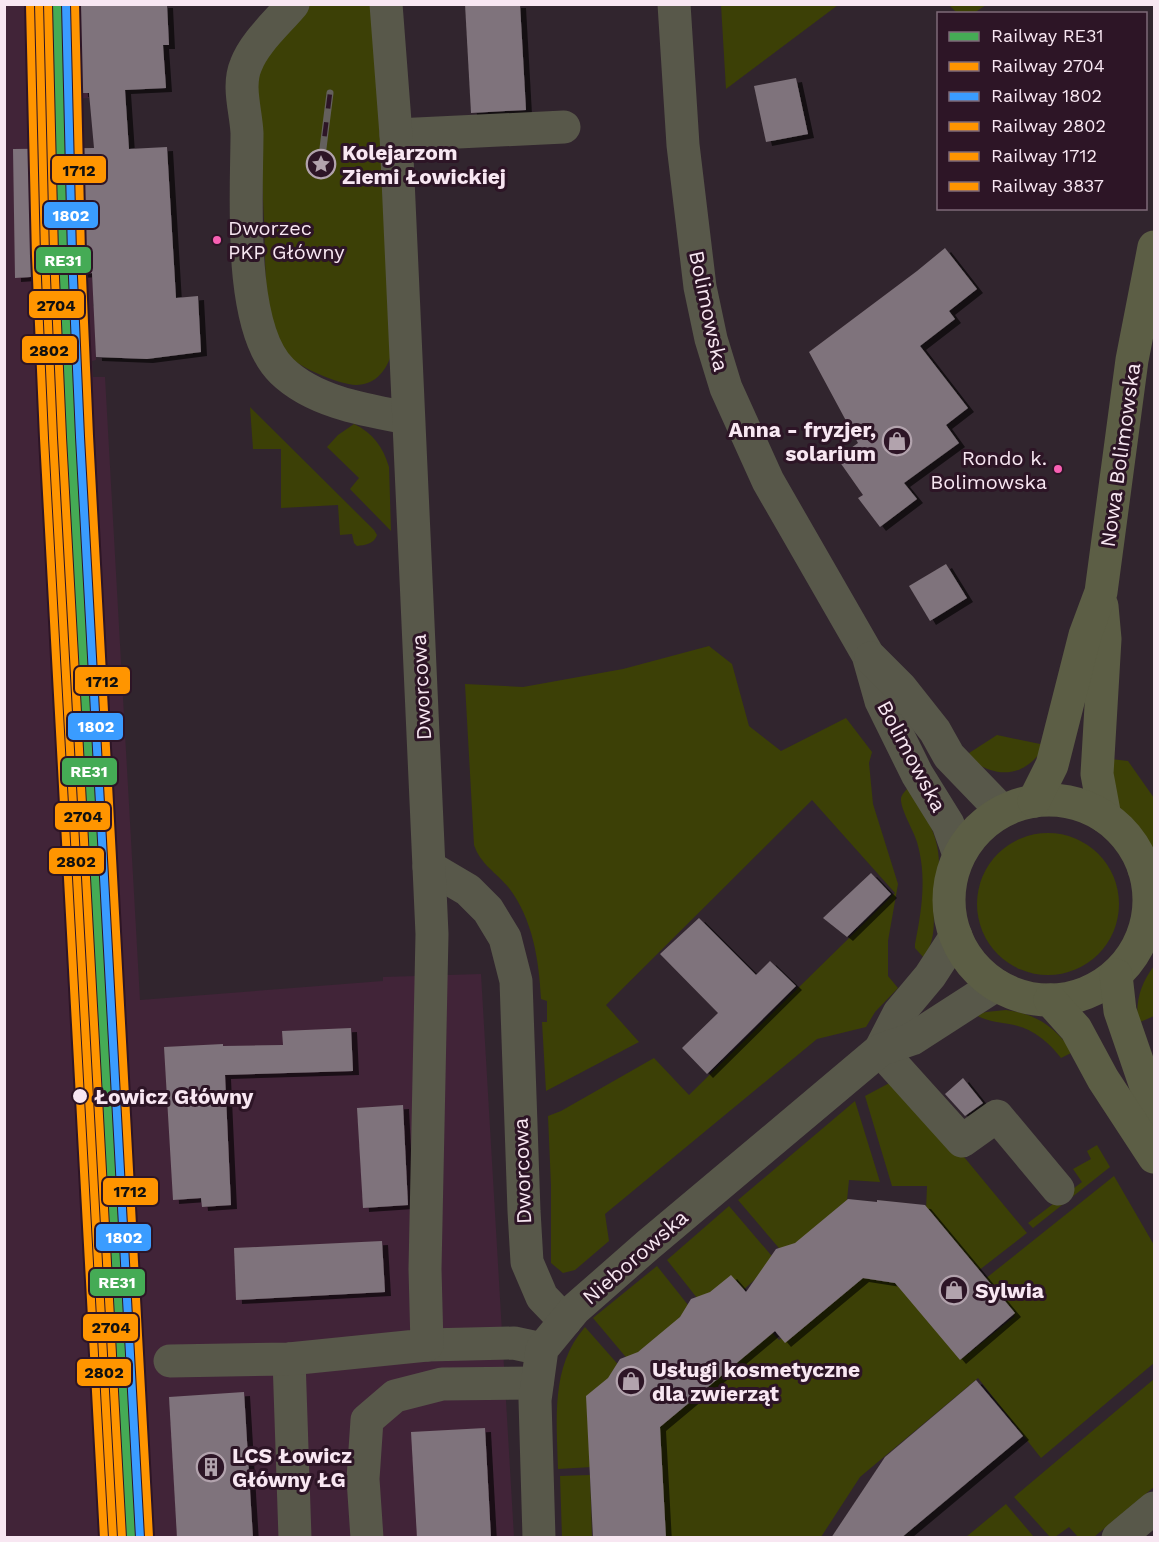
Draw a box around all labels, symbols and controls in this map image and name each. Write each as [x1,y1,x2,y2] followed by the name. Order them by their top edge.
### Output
[937,12,1147,210] legend
[991,25,1104,46] text: Railway RE31
[991,55,1105,76] text: Railway 2704
[991,85,1102,106] text: Railway 1802
[991,115,1106,136] text: Railway 2802
[342,140,506,189] place label: Kolejarzom Ziemi Łowickiej
[991,145,1097,166] text: Railway 1712
[305,148,337,180] place icon: Kolejarzom Ziemi Łowickiej
[51,155,107,184] line badge: 1712
[62,161,96,180] text: 1712
[991,175,1104,196] text: Railway 3837
[43,201,99,229] line badge: 1802
[53,206,89,225] text: 1802
[228,216,345,264] place label: Dworzec PKP Główny
[211,234,223,246] marker: Dworzec PKP Główny
[35,246,92,274] line badge: RE31
[684,248,734,374] street label: Bolimowska
[44,251,82,270] text: RE31
[28,290,85,319] line badge: 2704
[36,296,76,315] text: 2704
[21,335,78,364] line badge: 2802
[29,341,69,360] text: 2802
[1095,361,1145,549] street label: Nowa Bolimowska
[729,417,876,466] place label: Anna - fryzjer, solarium
[881,425,913,457] shop icon: Anna - fryzjer, solarium
[930,446,1047,494] place label: Rondo k. Bolimowska
[1052,463,1064,475] marker: Rondo k. Bolimowska
[406,633,436,741] street label: Dworcowa
[74,666,131,695] line badge: 1712
[85,672,119,691] text: 1712
[872,696,952,816] street label: Bolimowska
[67,712,124,741] line badge: 1802
[78,717,114,736] text: 1802
[61,757,118,786] line badge: RE31
[70,762,108,781] text: RE31
[54,802,111,831] line badge: 2704
[63,807,103,826] text: 2704
[48,847,105,875] line badge: 2802
[56,852,96,871] text: 2802
[94,1084,253,1109] place label: Łowicz Główny
[71,1087,89,1105] marker: Łowicz Główny
[508,1117,536,1225] street label: Dworcowa
[102,1177,159,1206] line badge: 1712
[113,1182,147,1201] text: 1712
[577,1204,693,1310] street label: Nieborowska
[95,1223,152,1252] line badge: 1802
[106,1228,142,1247] text: 1802
[89,1268,146,1297] line badge: RE31
[98,1273,136,1292] text: RE31
[938,1274,970,1306] shop icon: Sylwia
[975,1278,1045,1303] place label: Sylwia
[82,1313,139,1342] line badge: 2704
[91,1318,131,1337] text: 2704
[652,1357,860,1406] place label: Usługi kosmetyczne dla zwierząt
[76,1358,132,1387] line badge: 2802
[84,1363,124,1382] text: 2802
[615,1365,647,1397] shop icon: Usługi kosmetyczne dla zwierząt
[232,1443,352,1492] place label: LCS Łowicz Główny ŁG
[195,1451,227,1483] building icon: LCS Łowicz Główny ŁG

